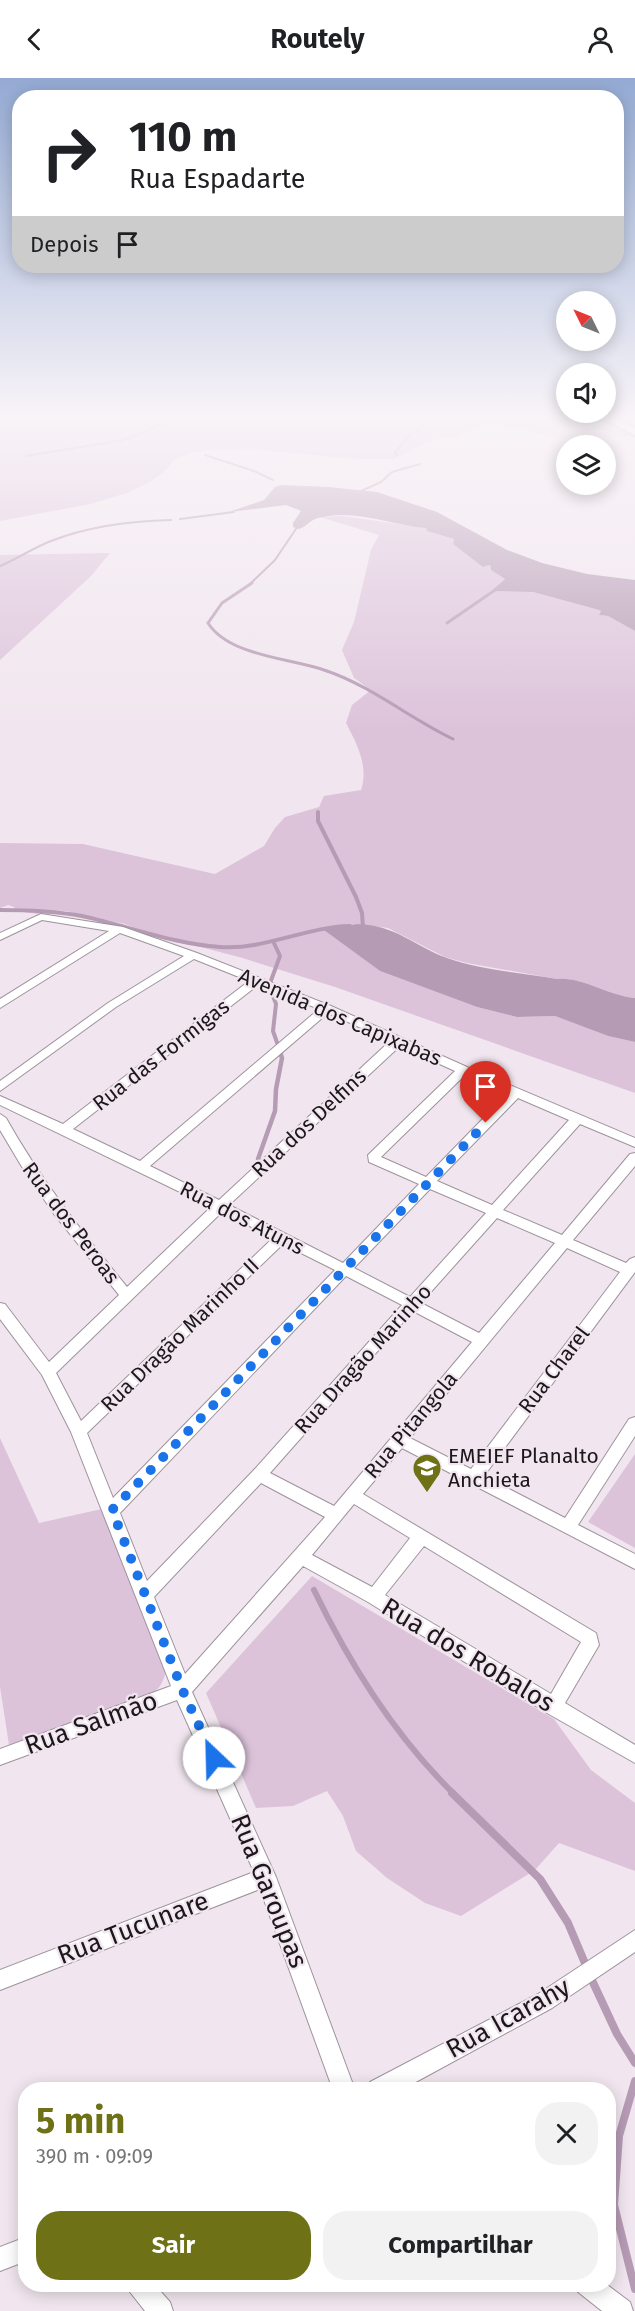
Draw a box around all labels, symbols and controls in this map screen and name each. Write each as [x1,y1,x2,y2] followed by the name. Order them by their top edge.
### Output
[18,23,51,56] icon: back
[270,23,365,55] text: Routely
[584,23,617,56] icon: person
[129,112,237,162] text: 110 m
[30,114,108,192] icon: right
[129,163,306,195] text: Rua Espadarte
[111,228,144,261] icon: arrive
[30,231,99,258] text: Depois
[556,291,616,351] north arrow
[556,291,616,495] map controls
[556,363,616,423] button: sound
[556,435,616,495] button: layers
[235,963,445,1072] street label: Avenida dos Capixabas
[87,993,235,1116] street label: Rua das Formigas
[460,1061,511,1123] pin
[246,1063,372,1183] street label: Rua dos Delfins
[469,1070,502,1103] icon: arrive
[17,1157,125,1289] street label: Rua dos Peroas
[175,1176,309,1261] street label: Rua dos Atuns
[95,1253,265,1417] street label: Rua Dragão Marinho II
[289,1279,437,1439] street label: Rua Dragão Marinho
[513,1321,595,1419] street label: Rua Charel
[359,1366,463,1484] street label: Rua Pitangola
[448,1443,599,1493] place label: EMEIEF Planalto Anchieta
[411,1452,443,1494] school or university icon: EMEIEF Planalto Anchieta
[376,1591,560,1719] street label: Rua dos Robalos
[20,1685,162,1761] street label: Rua Salmão
[182,1726,246,1790] position arrow
[224,1810,314,1972] street label: Rua Garoupas
[53,1885,213,1971] street label: Rua Tucunare
[441,1971,576,2065] street label: Rua Icarahy
[36,2099,125,2143] text: 5 min
[535,2102,598,2165] button: close
[36,2144,153,2168] text: 390 m · 09:09
[36,2211,311,2280] button: Sair
[323,2211,598,2280] button: Compartilhar

